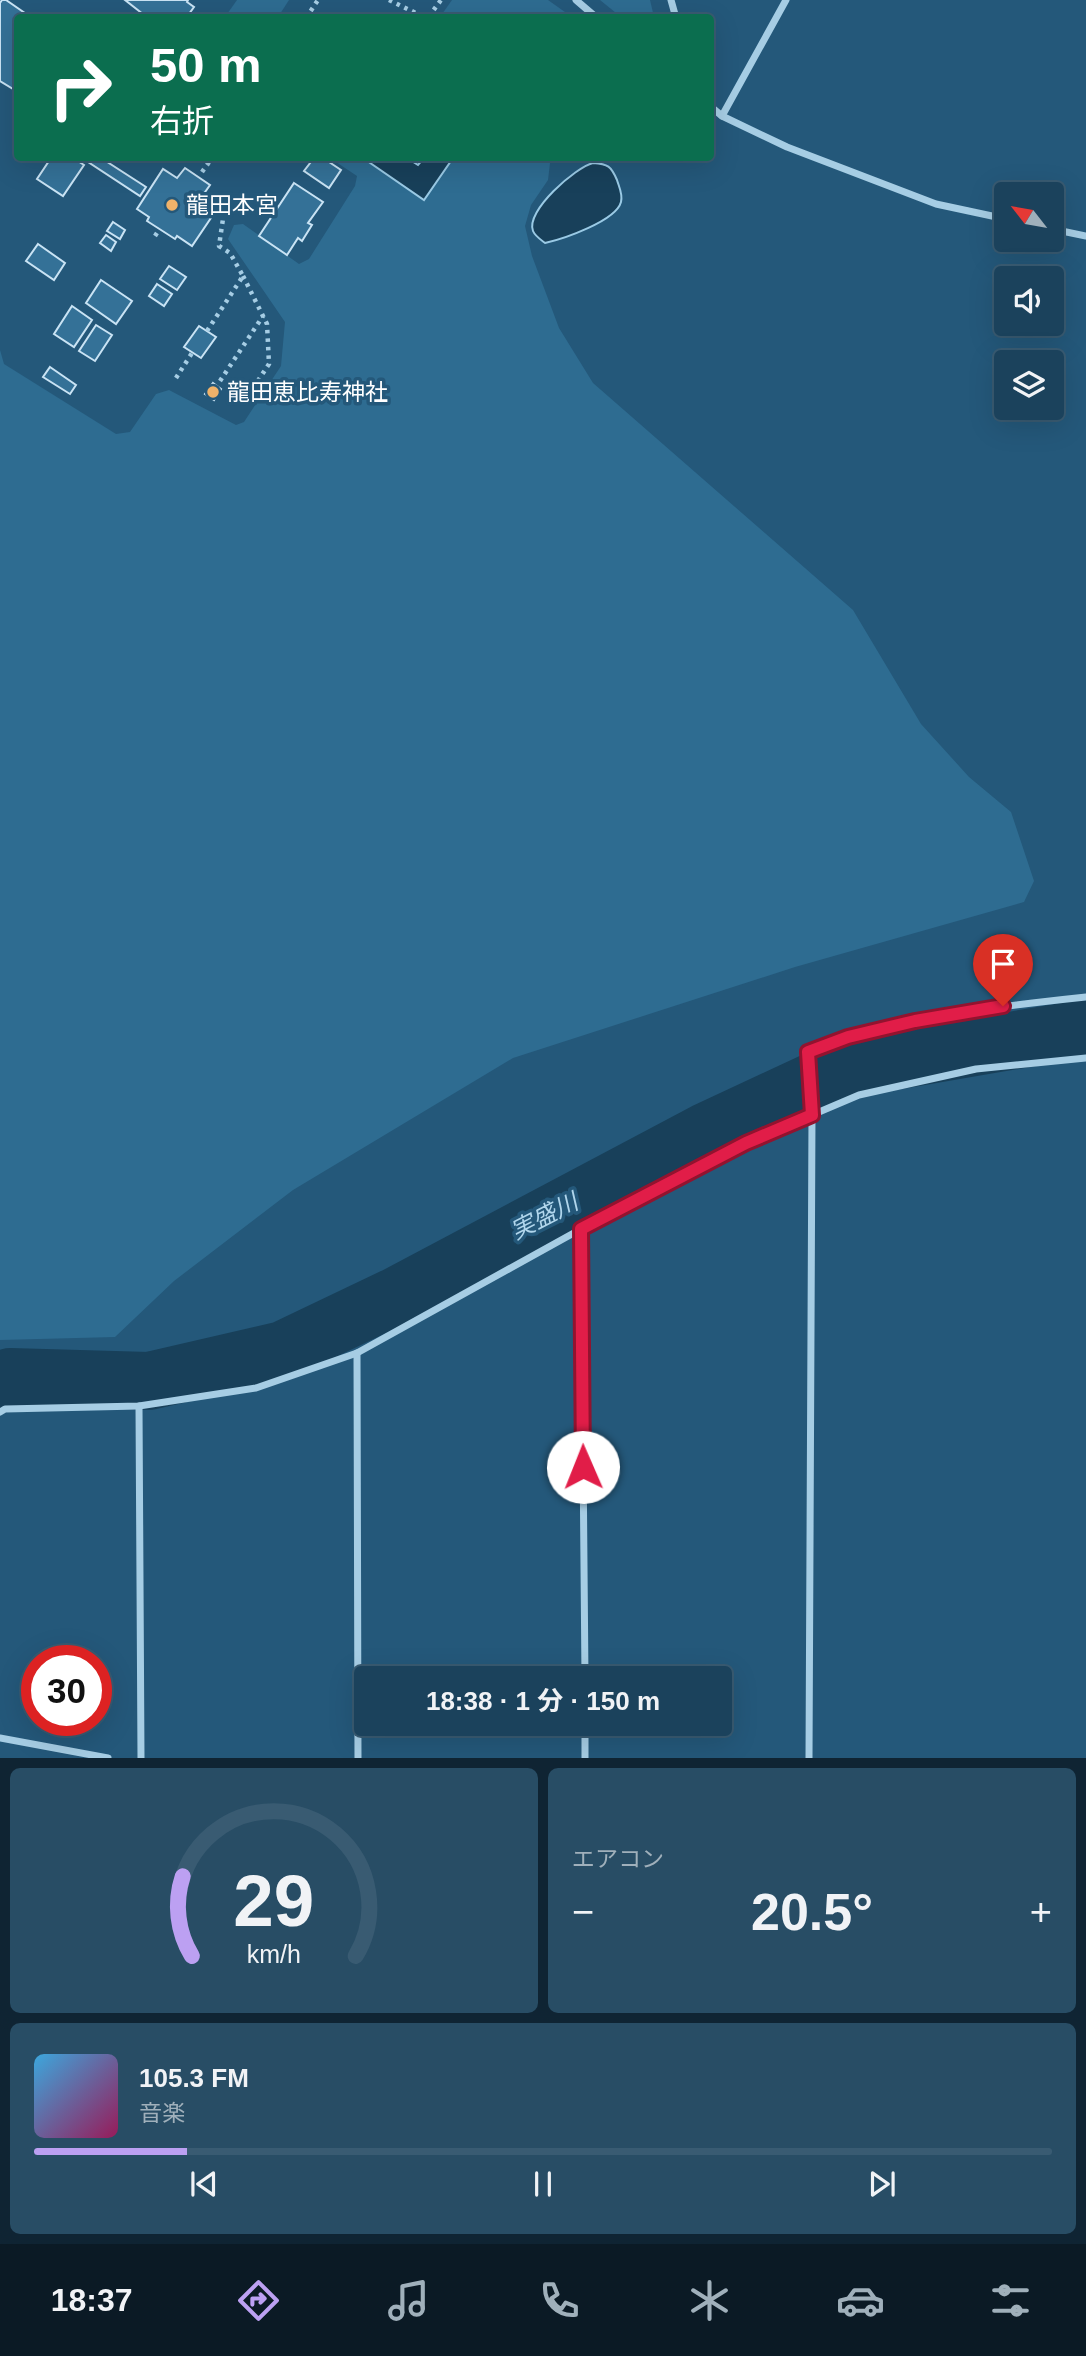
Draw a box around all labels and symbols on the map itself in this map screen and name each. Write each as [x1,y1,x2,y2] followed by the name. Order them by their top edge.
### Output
[994,182,1064,252] north arrow
[186,192,278,218] place label: 龍田本宮
[164,197,180,213] marker: 龍田本宮
[227,379,388,405] place label: 龍田恵比寿神社
[205,384,221,400] marker: 龍田恵比寿神社
[973,934,1033,1006] pin
[506,1186,585,1244] water label: 実盛川
[546,1430,620,1504] position arrow
[21,1645,112,1736] speed limit sign: 30

